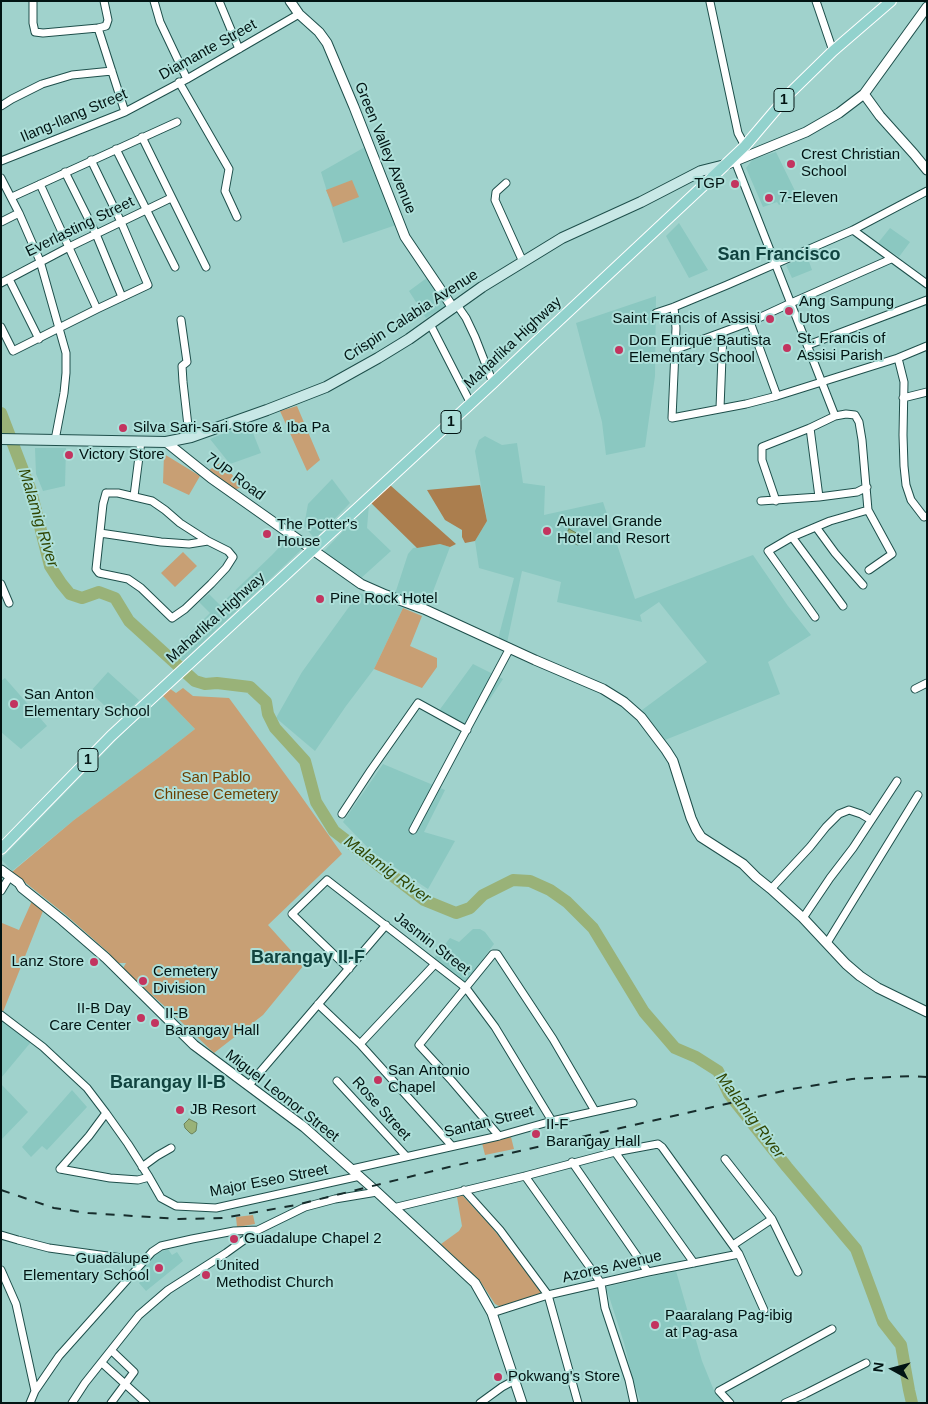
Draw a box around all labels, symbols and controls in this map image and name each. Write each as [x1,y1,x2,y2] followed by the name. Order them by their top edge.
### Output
[156,16,260,84] street label: Diamante Street
[350,80,420,216] street label: Green Valley Avenue
[18,85,130,147] street label: Ilang-Ilang Street
[774,88,794,112] road number: 1
[801,146,900,181] place label: Crest Christian School
[785,158,797,170] marker: Crest Christian School
[694,175,725,193] place label: TGP
[729,178,741,190] marker: TGP
[779,189,838,207] place label: 7-Eleven
[763,192,775,204] marker: 7-Eleven
[23,193,137,261] street label: Everlasting Street
[717,244,841,266] district label: San Francisco
[340,266,482,366] street label: Crispin Calabia Avenue
[461,293,565,393] street label: Maharlika Highway
[799,293,894,328] place label: Ang Sampung Utos
[783,305,795,317] marker: Ang Sampung Utos
[612,310,760,328] place label: Saint Francis of Assisi
[764,313,776,325] marker: Saint Francis of Assisi
[797,330,885,365] place label: St. Francis of Assisi Parish
[629,332,771,367] place label: Don Enrique Bautista Elementary School
[781,342,793,354] marker: St. Francis of Assisi Parish
[613,344,625,356] marker: Don Enrique Bautista Elementary School
[441,411,461,434] road number: 1
[133,419,330,437] place label: Silva Sari-Sari Store & Iba Pa
[117,422,129,434] marker: Silva Sari-Sari Store & Iba Pa
[79,446,165,464] place label: Victory Store
[63,449,75,461] marker: Victory Store
[202,449,268,505] street label: 7UP Road
[14,466,62,570] water label: Malamig River
[557,513,670,548] place label: Auravel Grande Hotel and Resort
[277,516,357,551] place label: The Potter's House
[541,525,553,537] marker: Auravel Grande Hotel and Resort
[261,528,273,540] marker: The Potter's House
[163,569,269,667] street label: Maharlika Highway
[330,590,438,608] place label: Pine Rock Hotel
[314,593,326,605] marker: Pine Rock Hotel
[24,686,150,721] place label: San Anton Elementary School
[8,698,20,710] marker: San Anton Elementary School
[78,748,98,772] road number: 1
[154,769,278,804] park label: San Pablo Chinese Cemetery
[340,832,434,908] water label: Malamig River
[390,909,474,979] street label: Jasmin Street
[251,947,365,969] district label: Barangay II-F
[11,953,84,971] place label: Lanz Store
[88,956,100,968] marker: Lanz Store
[153,963,218,998] place label: Cemetery Division
[137,975,149,987] marker: Cemetery Division
[49,1000,131,1035] place label: II-B Day Care Center
[165,1005,259,1040] place label: II-B Barangay Hall
[135,1012,147,1024] marker: II-B Day Care Center
[149,1017,161,1029] marker: II-B Barangay Hall
[222,1046,342,1146] street label: Miguel Leonor Street
[388,1062,470,1097] place label: San Antonio Chapel
[712,1069,788,1163] water label: Malamig River
[110,1072,226,1094] district label: Barangay II-B
[348,1074,414,1144] street label: Rose Street
[372,1074,384,1086] marker: San Antonio Chapel
[190,1101,256,1119] place label: JB Resort
[442,1102,536,1142] street label: Santan Street
[174,1104,186,1116] marker: JB Resort
[546,1116,640,1151] place label: II-F Barangay Hall
[530,1128,542,1140] marker: II-F Barangay Hall
[208,1161,330,1201] street label: Major Eseo Street
[244,1230,382,1248] place label: Guadalupe Chapel 2
[228,1233,240,1245] marker: Guadalupe Chapel 2
[561,1247,663,1287] street label: Azores Avenue
[23,1250,149,1285] place label: Guadalupe Elementary School
[216,1257,334,1292] place label: United Methodist Church
[153,1262,165,1274] marker: Guadalupe Elementary School
[200,1269,212,1281] marker: United Methodist Church
[665,1307,793,1342] place label: Paaralang Pag-ibig at Pag-asa
[649,1319,661,1331] marker: Paaralang Pag-ibig at Pag-asa
[868,1344,918,1394] north arrow
[870,1361,887,1373] text: N
[508,1368,620,1386] place label: Pokwang's Store
[492,1371,504,1383] marker: Pokwang's Store

